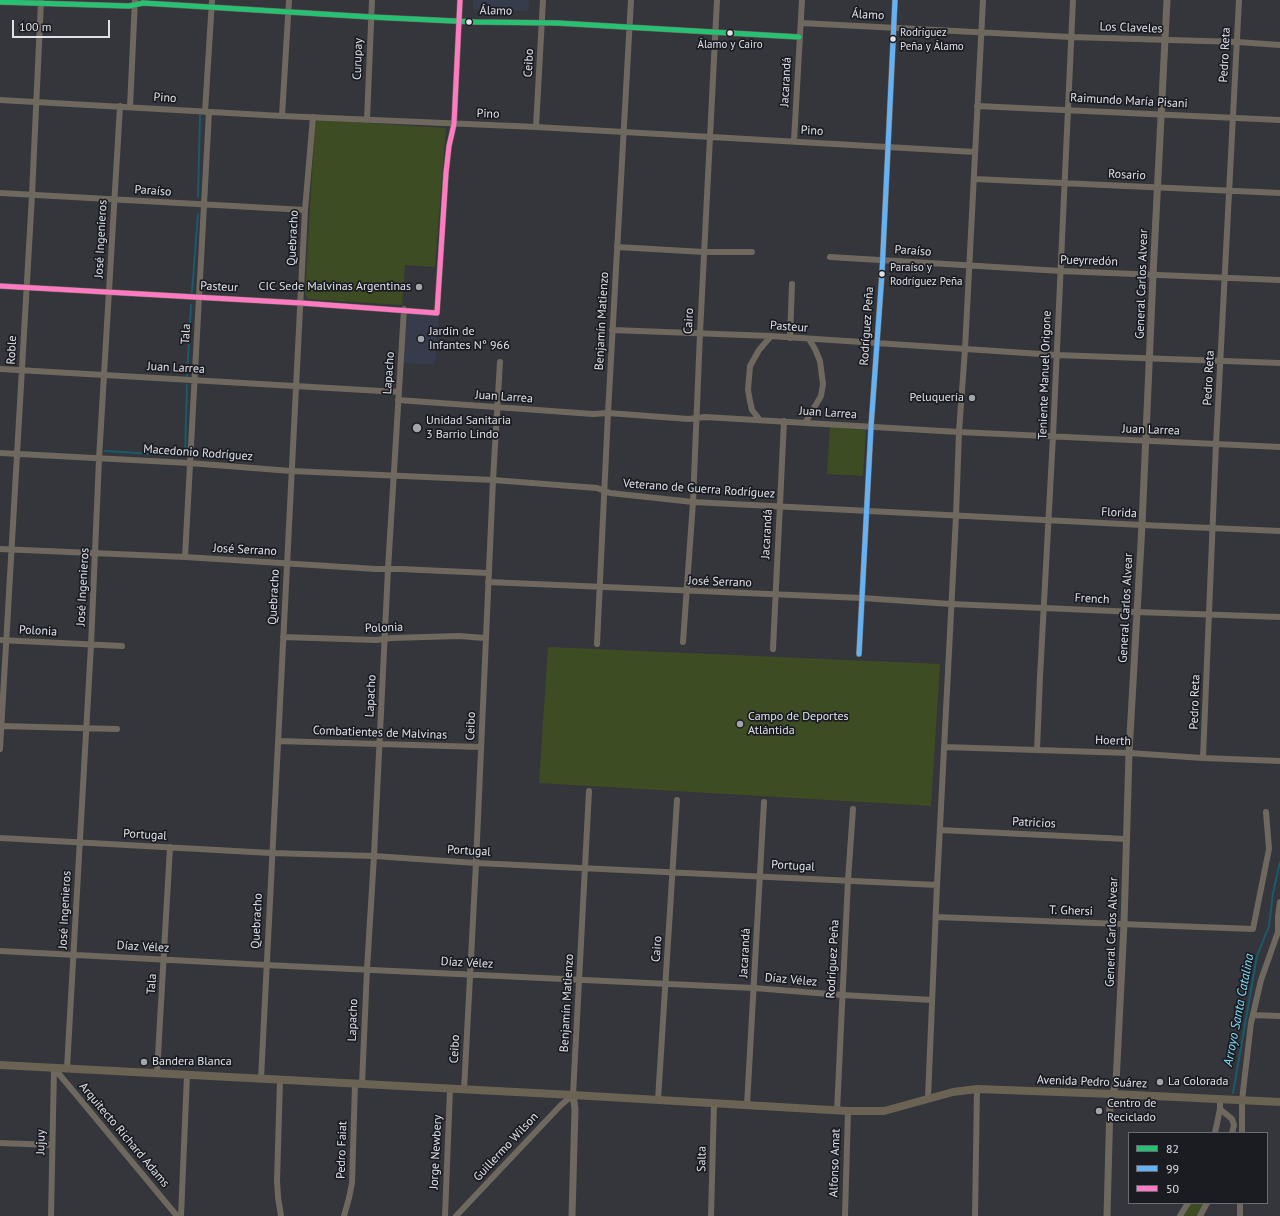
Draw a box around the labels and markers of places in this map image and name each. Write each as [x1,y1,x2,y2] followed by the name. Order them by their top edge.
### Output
[464,17,474,27] unlabelled marker
[900,26,964,52] place label: Rodríguez Peña y Álamo
[725,28,735,38] marker: Álamo y Cairo
[888,34,898,44] marker: Rodríguez Peña y Álamo
[697,38,763,52] place label: Álamo y Cairo
[890,261,962,287] place label: Paraíso y Rodríguez Peña
[877,269,887,279] marker: Paraíso y Rodríguez Peña
[259,280,411,294] place label: CIC Sede Malvinas Argentinas
[414,282,424,292] marker: CIC Sede Malvinas Argentinas
[429,325,510,353] place label: Jardín de Infantes N° 966
[416,334,426,344] marker: Jardín de Infantes N° 966
[909,391,964,405] place label: Peluquería
[967,393,977,403] marker: Peluquería
[426,414,511,442] place label: Unidad Sanitaria 3 Barrio Lindo
[411,422,423,434] marker: Unidad Sanitaria 3 Barrio Lindo
[748,710,849,738] place label: Campo de Deportes Atlántida
[735,719,745,729] marker: Campo de Deportes Atlántida
[152,1055,232,1069] place label: Bandera Blanca
[139,1057,149,1067] marker: Bandera Blanca
[1168,1075,1228,1089] place label: La Colorada
[1155,1077,1165,1087] marker: La Colorada
[1107,1097,1156,1125] place label: Centro de Reciclado
[1094,1106,1104,1116] marker: Centro de Reciclado

